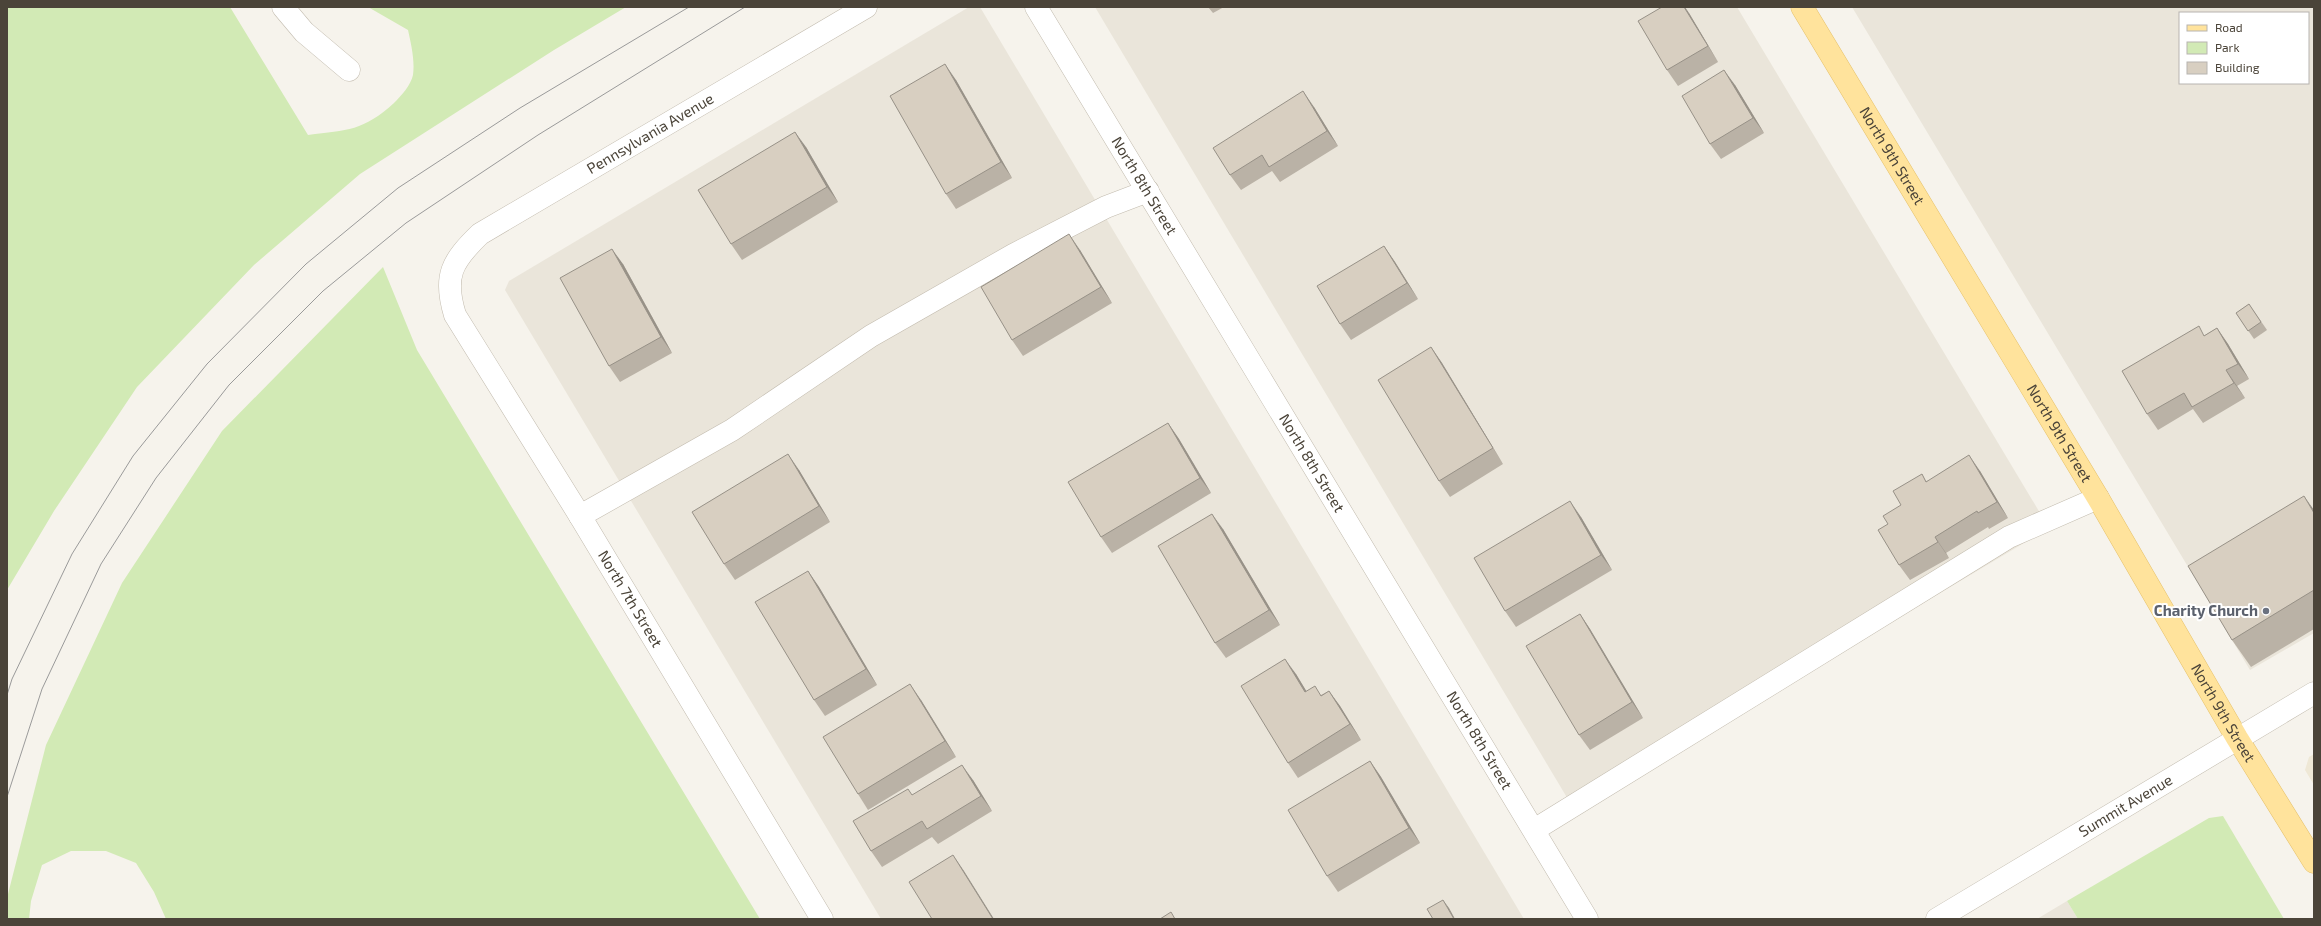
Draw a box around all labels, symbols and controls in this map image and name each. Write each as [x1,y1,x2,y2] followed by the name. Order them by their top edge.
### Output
[2179,12,2309,84] legend
[2215,20,2243,34] text: Road
[2215,40,2240,54] text: Park
[2215,60,2260,74] text: Building
[583,89,717,177] street label: Pennsylvania Avenue
[1856,103,1929,208] street label: North 9th Street
[1108,133,1182,238] street label: North 8th Street
[2024,381,2096,485] street label: North 9th Street
[1276,410,1349,515] street label: North 8th Street
[595,547,667,651] street label: North 7th Street
[2154,601,2258,620] place label: Charity Church
[2261,606,2271,616] marker: Charity Church
[2188,660,2260,765] street label: North 9th Street
[1443,688,1517,793] street label: North 8th Street
[2075,770,2175,840] street label: Summit Avenue

